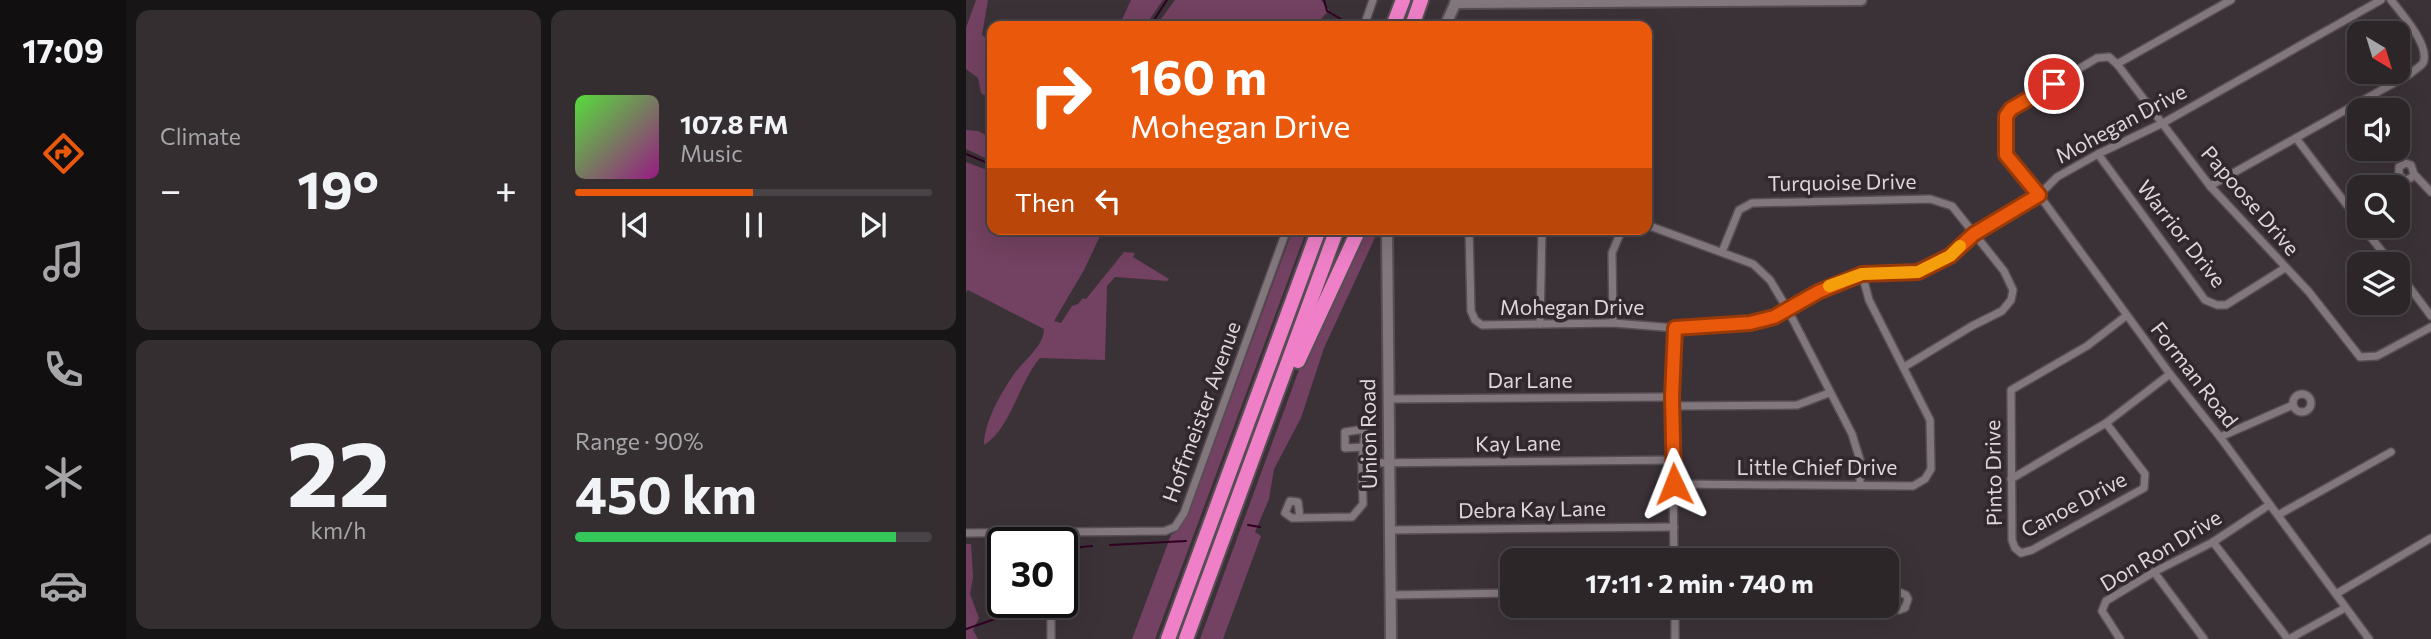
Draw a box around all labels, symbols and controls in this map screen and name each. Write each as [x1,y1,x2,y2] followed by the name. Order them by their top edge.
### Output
[2347,21,2410,84] north arrow
[2347,21,2410,315] map controls
[22,30,104,70] text: 17:09
[1130,45,1267,105] text: 160 m
[1015,49,1106,140] icon: right
[2024,54,2084,114] pin
[2035,65,2073,103] icon: arrive
[2051,78,2190,168] street label: Mohegan Drive
[2347,98,2410,161] button: sound
[1130,105,1351,145] text: Mohegan Drive
[680,108,789,139] text: 107.8 FM
[160,122,241,150] text: Climate
[39,129,88,178] icon: directions
[680,139,743,167] text: Music
[2197,140,2305,260] street label: Papoose Drive
[297,156,379,220] text: 19°
[160,165,182,212] text: −
[495,165,517,212] text: +
[1767,168,1917,195] street label: Turquoise Drive
[2133,174,2232,292] street label: Warrior Drive
[2347,175,2410,238] button: search
[1089,182,1127,220] icon: left
[1015,186,1075,217] text: Then
[616,206,654,244] icon: previous
[735,206,773,244] icon: pause
[854,206,892,244] icon: next
[39,237,88,286] icon: music
[2347,252,2410,315] button: layers
[1500,294,1644,319] street label: Mohegan Drive
[2146,316,2244,432] street label: Forman Road
[1156,318,1245,505] street label: Hoffmeister Avenue
[39,345,88,394] icon: phone
[1488,367,1572,392] street label: Dar Lane
[1354,379,1381,489] street label: Union Road
[287,414,390,526] text: 22
[1979,420,2006,526] street label: Pinto Drive
[575,427,703,455] text: Range · 90%
[1475,429,1561,456] street label: Kay Lane
[1637,447,1711,521] position arrow
[39,453,88,502] icon: climate
[1737,454,1897,479] street label: Little Chief Drive
[575,461,757,525] text: 450 km
[2016,465,2130,542] street label: Canoe Drive
[1458,495,1606,522] street label: Debra Kay Lane
[2095,504,2225,596] street label: Don Ron Drive
[311,516,366,544] text: km/h
[987,527,1078,618] speed limit sign: 30
[39,561,88,610] icon: car
[1585,567,1814,598] text: 17:11 · 2 min · 740 m

